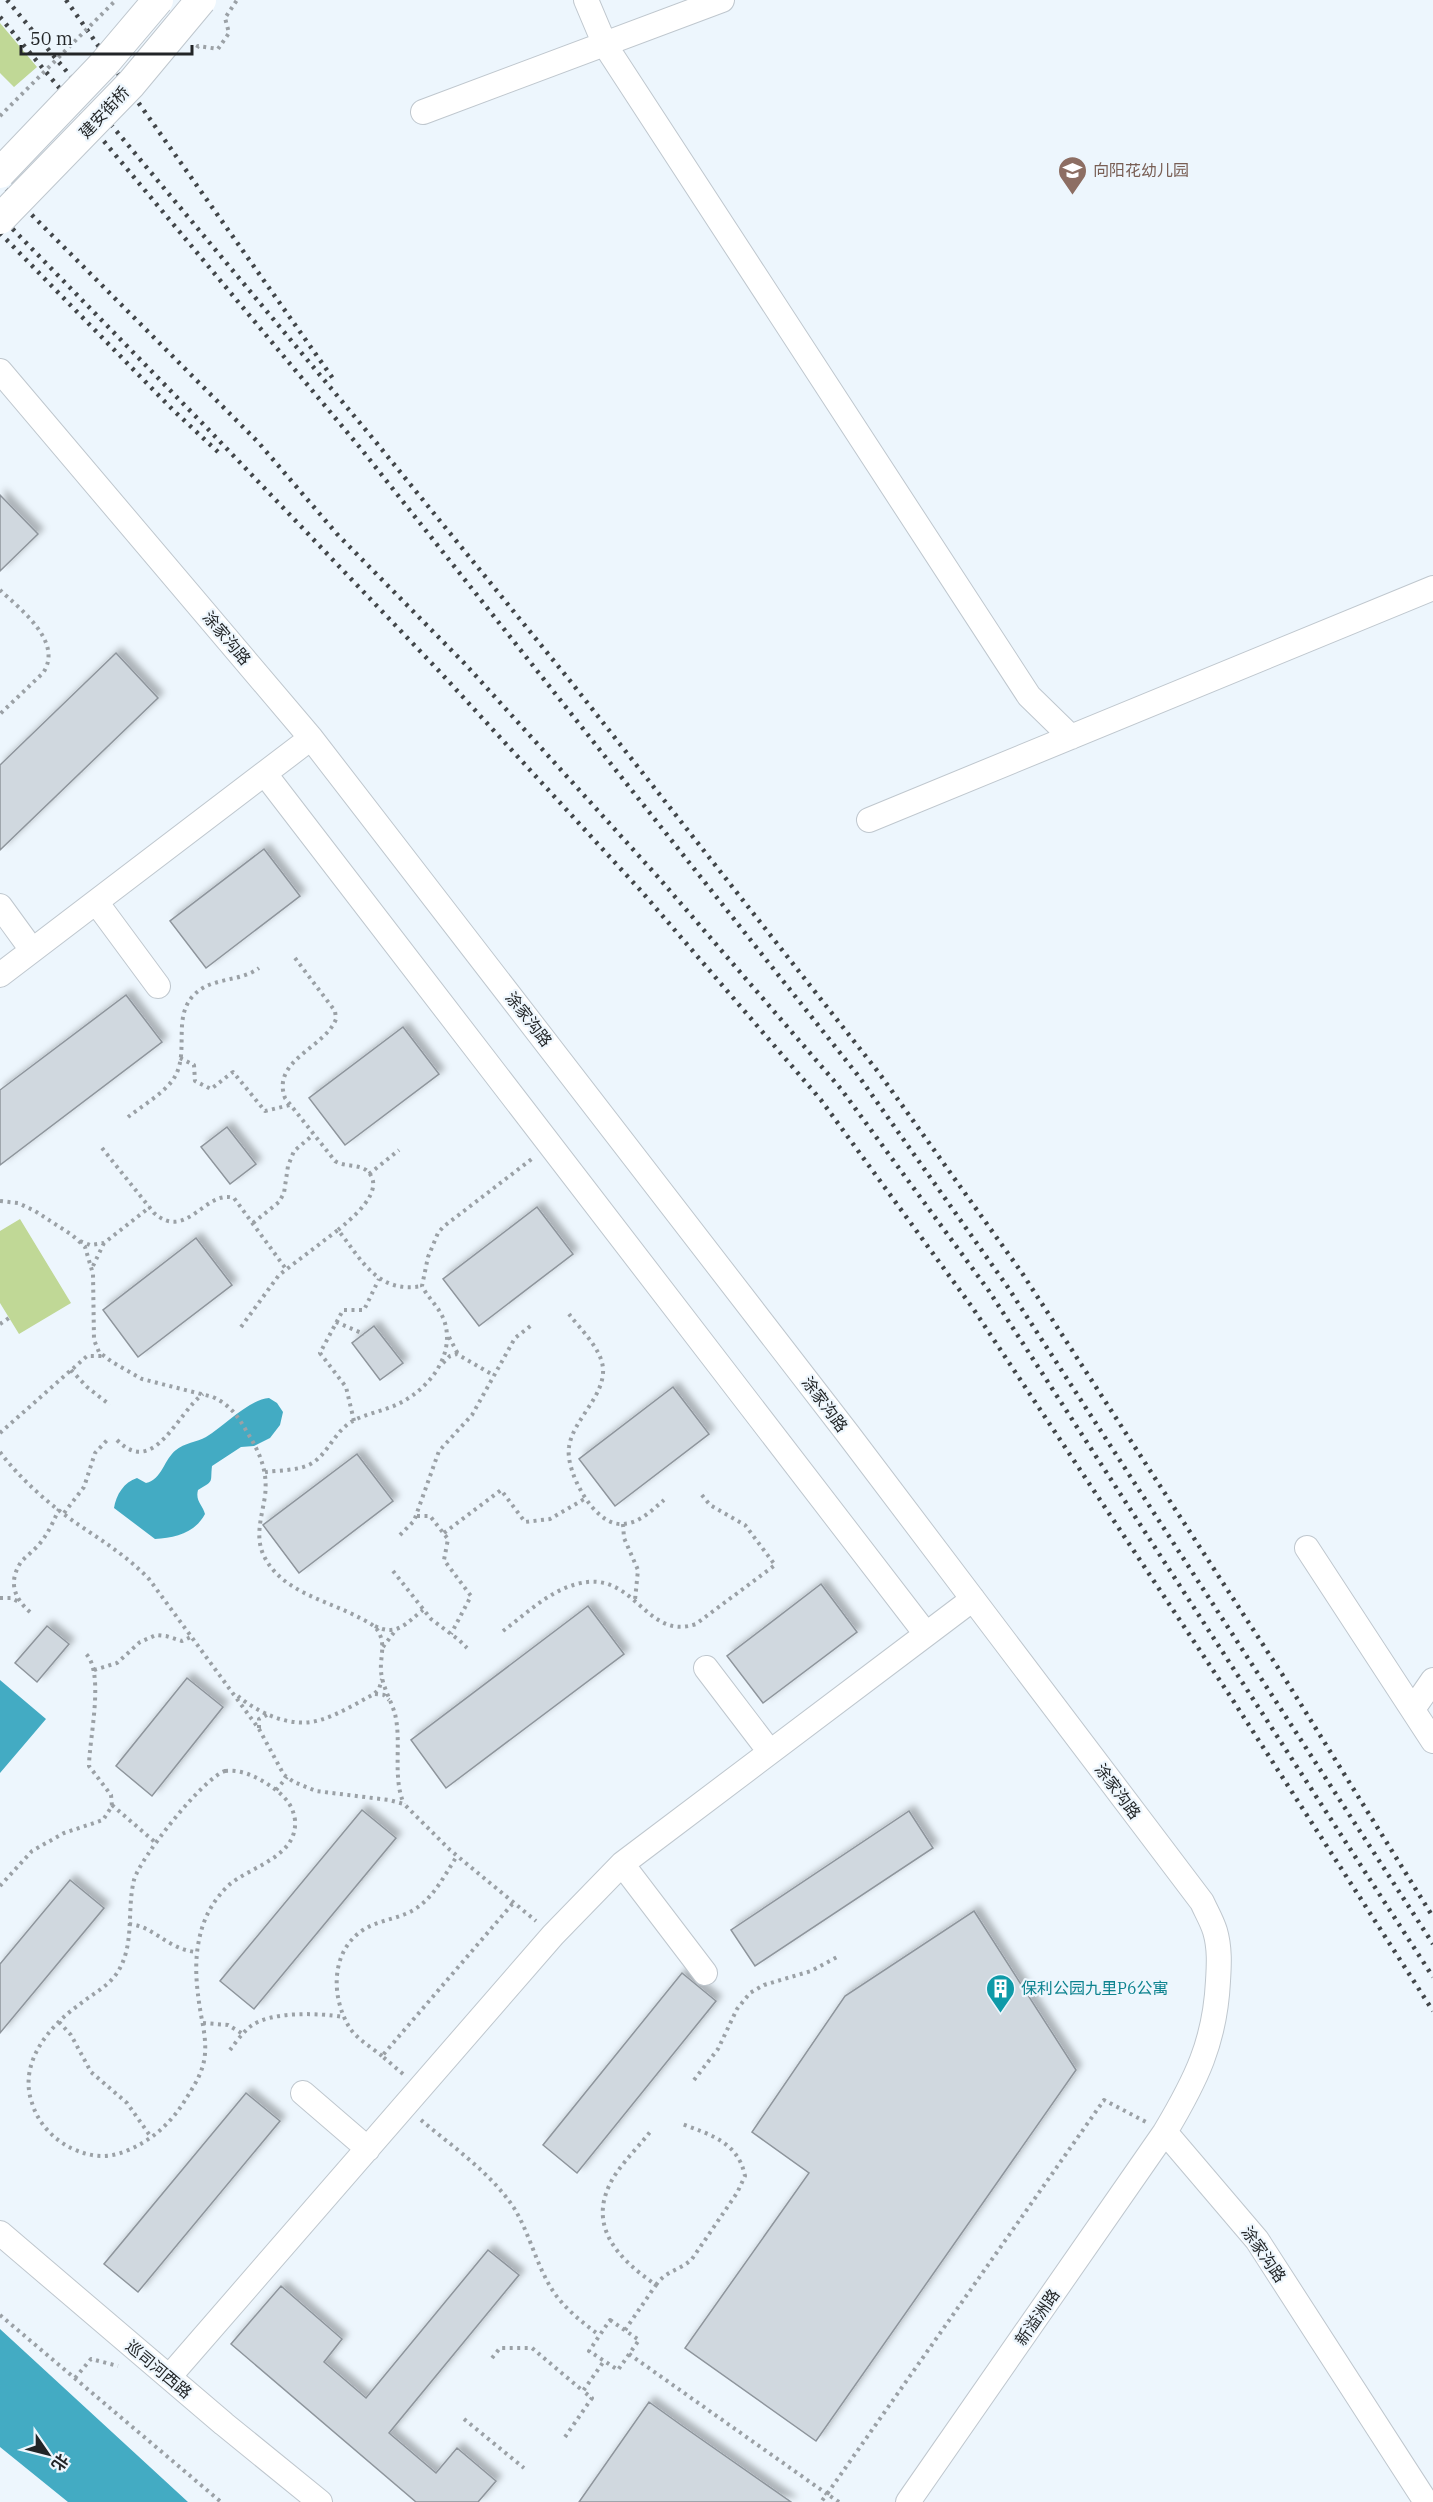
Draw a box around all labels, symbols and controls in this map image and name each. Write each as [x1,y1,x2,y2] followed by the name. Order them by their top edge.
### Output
[21,18,192,56] scale bar
[30,27,73,50] text: 50 m
[75,82,133,142] street label: 建安街桥
[1056,154,1088,196] school or university icon: 向阳花幼儿园
[1093,160,1189,180] place label: 向阳花幼儿园
[199,607,255,669] street label: 涂家沟路
[501,988,557,1050] street label: 涂家沟路
[798,1372,852,1436] street label: 涂家沟路
[1091,1759,1145,1823] street label: 涂家沟路
[984,1972,1016,2014] building icon: 保利公园九里P6公寓
[1021,1978,1169,1998] place label: 保利公园九里P6公寓
[1237,2222,1291,2286] street label: 涂家沟路
[1010,2285,1064,2349] street label: 新溢洲路
[122,2336,196,2402] street label: 巡司河西路
[18,2424,78,2484] north arrow
[48,2450,73,2475] text: 北

